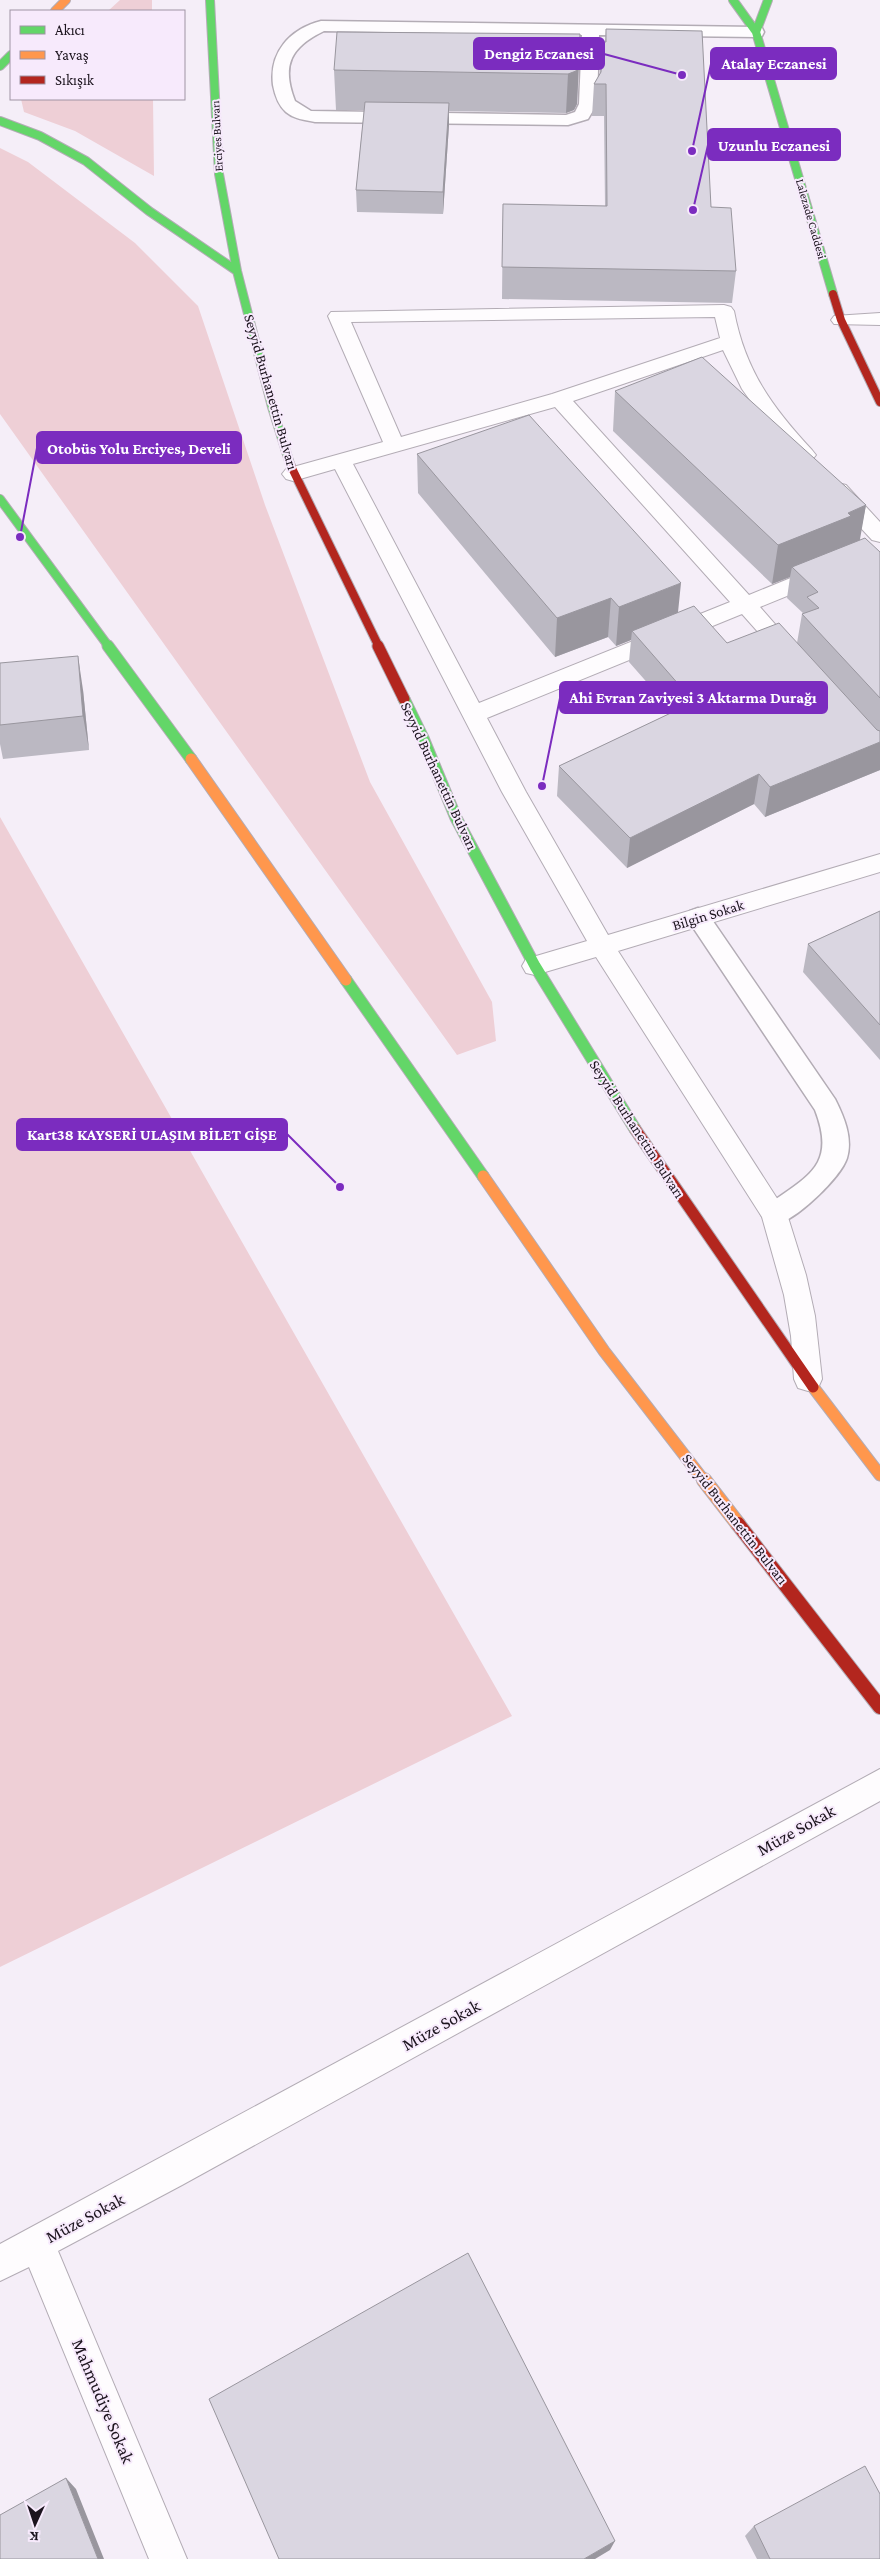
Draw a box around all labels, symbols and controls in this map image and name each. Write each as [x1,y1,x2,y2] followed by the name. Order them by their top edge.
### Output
[10,10,185,100] legend
[55,22,85,38] text: Akıcı
[474,38,604,69] callout: Dengiz Eczanesi
[484,45,594,62] text: Dengiz Eczanesi
[55,47,89,64] text: Yavaş
[711,48,836,79] callout: Atalay Eczanesi
[720,55,827,72] text: Atalay Eczanesi
[55,72,95,89] text: Sıkışık
[208,100,226,172] street label: Erciyes Bulvarı
[708,129,840,160] callout: Uzunlu Eczanesi
[718,137,831,154] text: Uzunlu Eczanesi
[793,177,829,261] street label: Lalezade Caddesi
[240,312,301,472] street label: Seyyid Burhanettin Bulvarı
[37,432,241,463] callout: Otobüs Yolu Erciyes, Develi
[47,440,231,457] text: Otobüs Yolu Erciyes, Develi
[560,682,827,713] callout: Ahi Evran Zaviyesi 3 Aktarma Durağı
[568,689,817,706] text: Ahi Evran Zaviyesi 3 Aktarma Durağı
[397,700,480,853] street label: Seyyid Burhanettin Bulvarı
[670,896,747,934] street label: Bilgin Sokak
[586,1057,688,1202] street label: Seyyid Burhanettin Bulvarı
[17,1119,287,1150] callout: Kart38 KAYSERİ ULAŞIM BİLET GİŞE
[27,1126,277,1143] text: Kart38 KAYSERİ ULAŞIM BİLET GİŞE
[678,1451,791,1588] street label: Seyyid Burhanettin Bulvarı
[753,1800,839,1860] street label: Müze Sokak
[398,1995,484,2055] street label: Müze Sokak
[42,2189,128,2247] street label: Müze Sokak
[68,2336,138,2467] street label: Mahmudiye Sokak
[10,2499,60,2549] north arrow
[28,2529,39,2545] text: K

